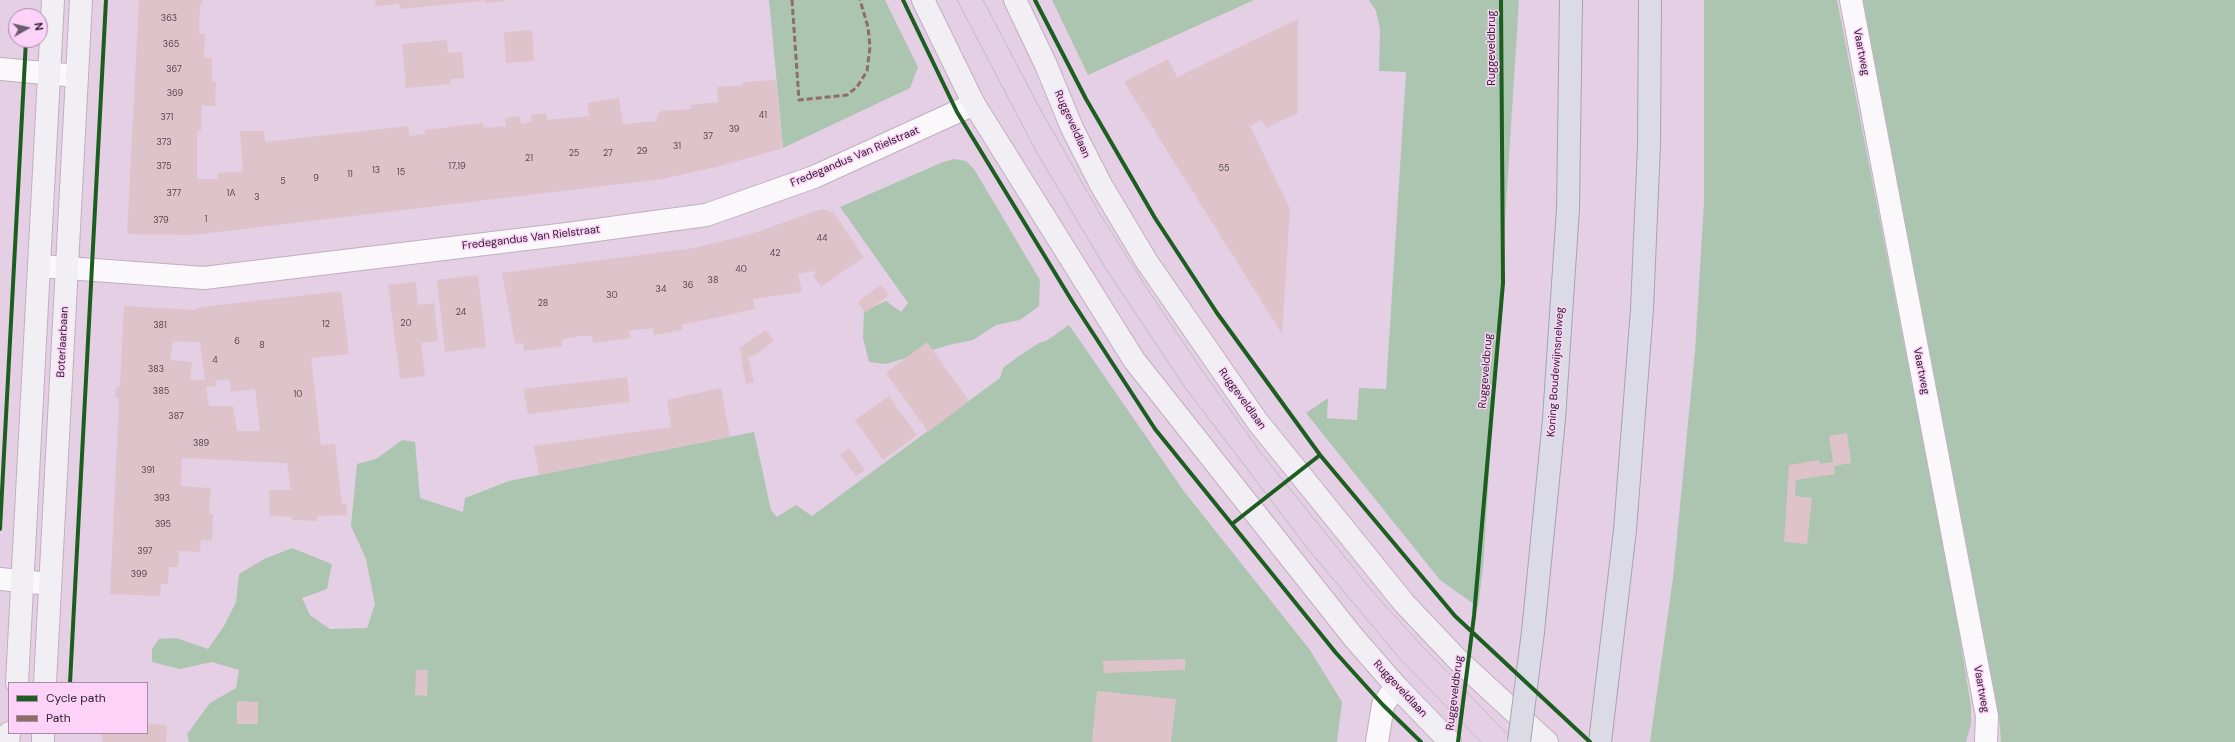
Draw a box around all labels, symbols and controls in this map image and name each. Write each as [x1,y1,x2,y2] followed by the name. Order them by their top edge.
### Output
[8,8,48,48] north arrow
[1485,10,1499,86] street label: Ruggeveldbrug
[161,14,177,24] house number: 363
[31,22,46,31] text: N
[1850,27,1872,77] street label: Vaartweg
[163,40,179,50] house number: 365
[166,65,182,75] house number: 367
[1051,88,1093,160] street label: Ruggeveldlaan
[167,89,183,99] house number: 369
[759,111,767,121] house number: 41
[161,113,173,123] house number: 371
[789,124,921,190] street label: Fredegandus Van Rielstraat
[729,125,739,135] house number: 39
[703,132,713,142] house number: 37
[156,138,172,148] house number: 373
[673,142,681,152] house number: 31
[637,147,647,157] house number: 29
[569,149,579,159] house number: 25
[603,149,613,159] house number: 27
[525,154,533,164] house number: 21
[156,162,172,172] house number: 375
[448,162,466,172] house number: 17,19
[1219,164,1229,174] house number: 55
[372,166,380,176] house number: 13
[397,168,405,178] house number: 15
[347,170,353,180] house number: 11
[313,174,319,184] house number: 9
[280,177,286,187] house number: 5
[167,189,181,199] house number: 377
[227,189,235,199] house number: 1A
[254,193,260,203] house number: 3
[205,215,207,225] house number: 1
[153,216,169,226] house number: 379
[461,223,601,253] street label: Fredegandus Van Rielstraat
[817,234,827,244] house number: 44
[770,249,780,259] house number: 42
[735,265,747,275] house number: 40
[708,276,718,286] house number: 38
[683,281,693,291] house number: 36
[656,285,666,295] house number: 34
[606,291,618,301] house number: 30
[538,299,548,309] house number: 28
[55,306,71,378] street label: Boterlaarbaan
[1545,307,1567,437] street label: Koning Boudewijnsnelweg
[456,308,466,318] house number: 24
[400,319,412,329] house number: 20
[322,320,330,330] house number: 12
[153,321,167,331] house number: 381
[1476,333,1496,409] street label: Ruggeveldbrug
[234,337,240,347] house number: 6
[259,341,265,351] house number: 8
[1910,346,1932,396] street label: Vaartweg
[212,356,218,366] house number: 4
[148,365,164,375] house number: 383
[1215,366,1269,432] street label: Ruggeveldlaan
[153,387,169,397] house number: 385
[294,390,302,400] house number: 10
[168,412,184,422] house number: 387
[193,439,209,449] house number: 389
[141,466,155,476] house number: 391
[154,494,170,504] house number: 393
[155,520,171,530] house number: 395
[137,547,153,557] house number: 397
[131,570,147,580] house number: 399
[1444,655,1466,731] street label: Ruggeveldbrug
[1370,658,1430,720] street label: Ruggeveldlaan
[1970,664,1992,714] street label: Vaartweg
[8,682,148,734] legend
[46,690,106,706] text: Cycle path
[46,710,71,726] text: Path

